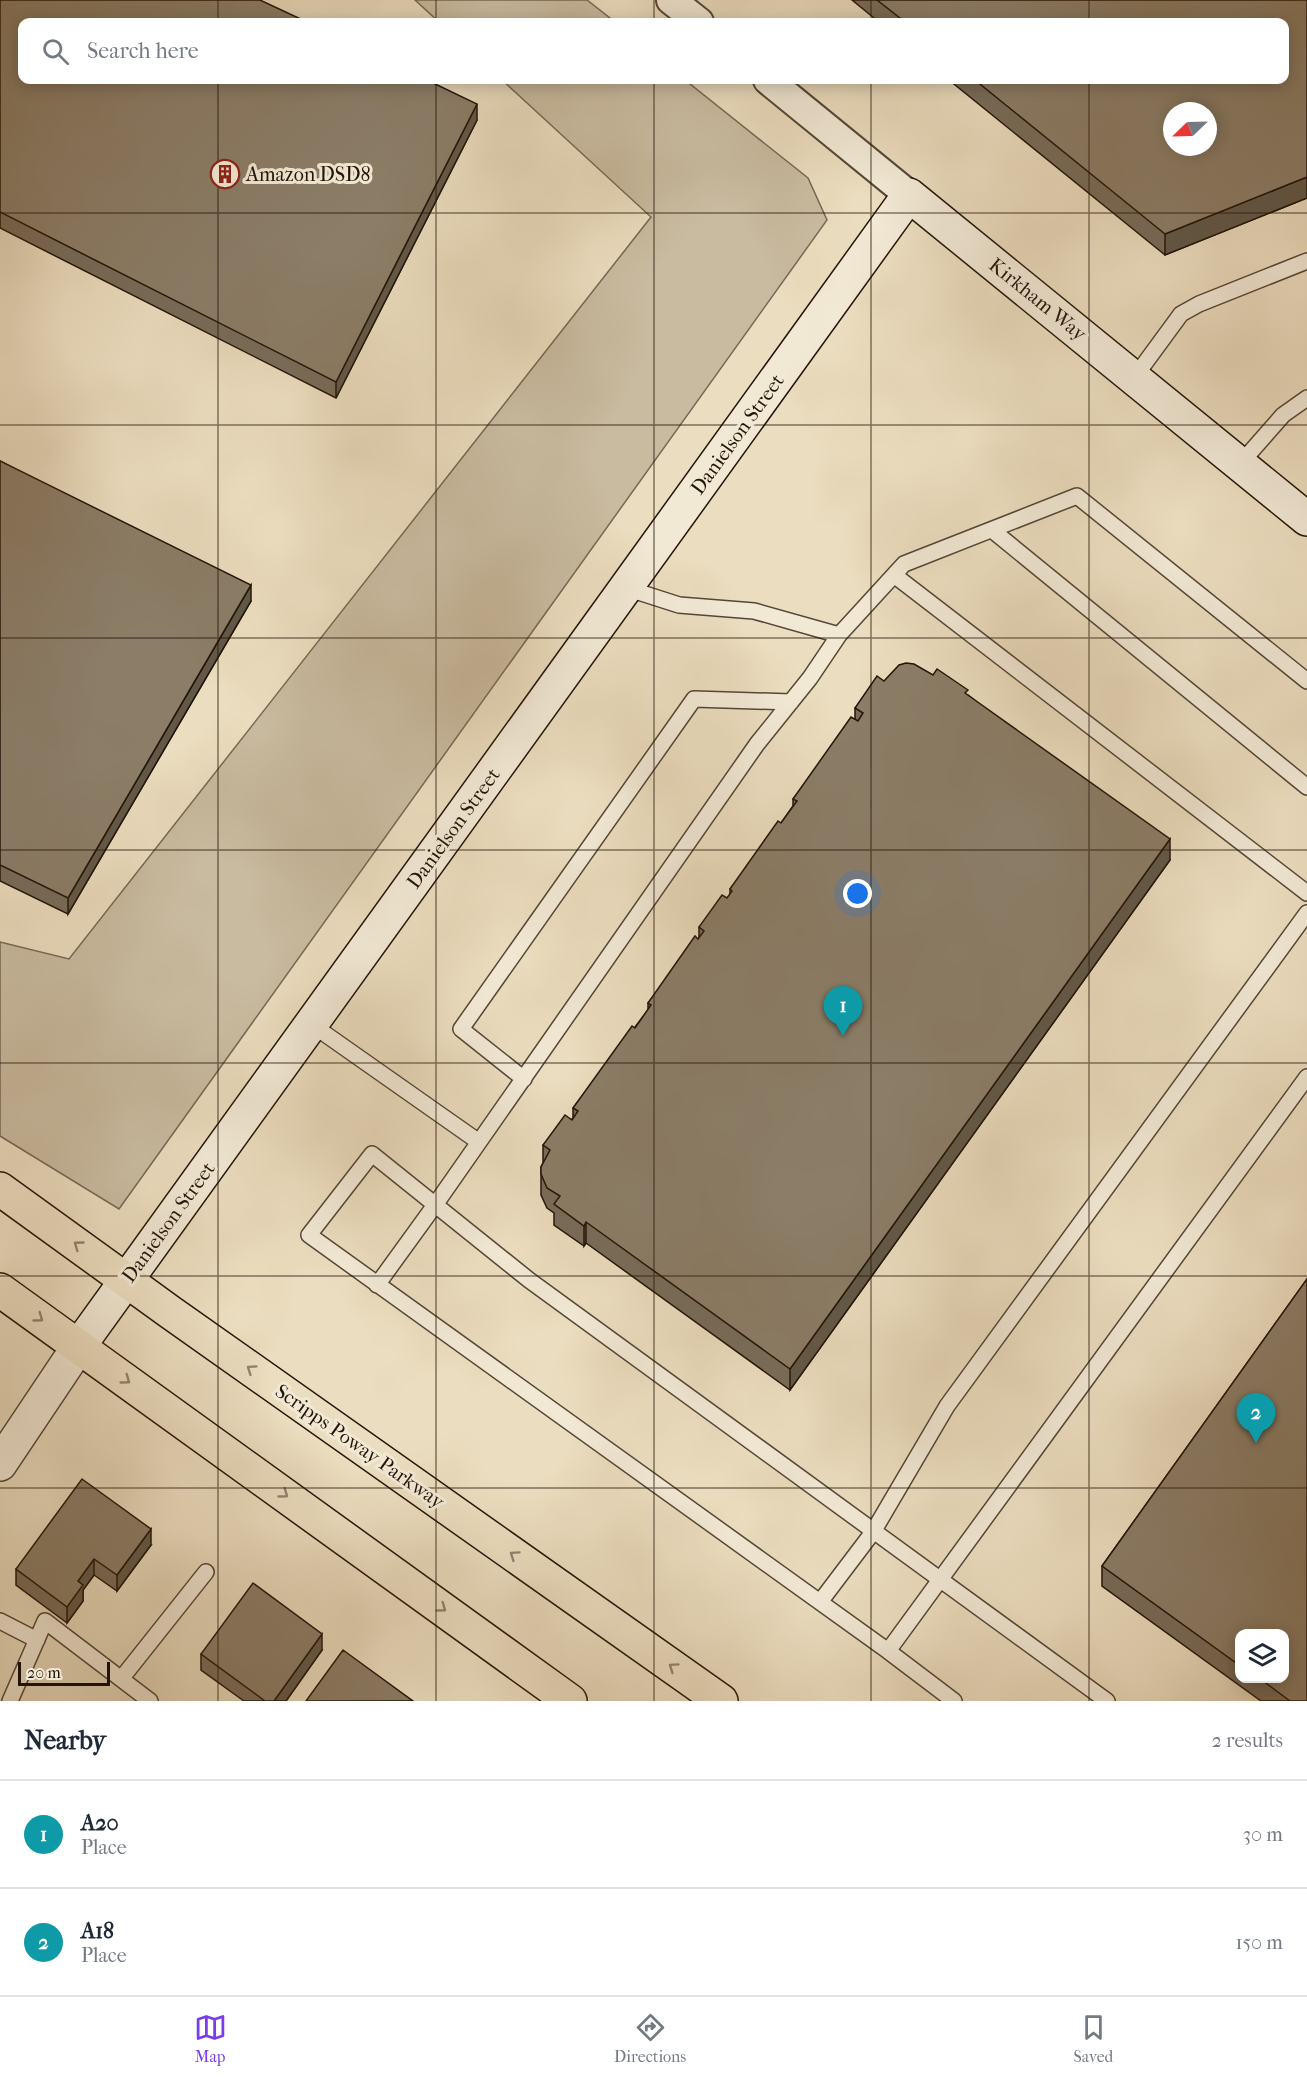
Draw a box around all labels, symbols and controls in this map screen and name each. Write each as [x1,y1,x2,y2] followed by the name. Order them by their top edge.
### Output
[18,18,1289,84] search box
[39,35,72,68] icon: search
[87,38,199,64] text: Search here
[1163,102,1217,156] north arrow
[209,158,241,190] building icon: Amazon DSD8
[245,163,371,186] place label: Amazon DSD8
[984,253,1092,346] street label: Kirkham Way
[686,370,789,499] street label: Danielson Street
[402,764,505,893] street label: Danielson Street
[843,879,872,908] your location
[824,986,862,1036] pin: 1
[117,1158,220,1287] street label: Danielson Street
[73,1242,84,1253] one-way arrow
[33,1311,44,1322] one-way arrow
[247,1366,258,1377] one-way arrow
[120,1373,131,1384] one-way arrow
[271,1379,450,1514] street label: Scripps Poway Parkway
[1236,1394,1276,1443] pin: 2
[278,1487,289,1498] one-way arrow
[509,1551,520,1562] one-way arrow
[436,1601,447,1612] one-way arrow
[1235,1629,1289,1683] map controls
[1235,1629,1289,1683] button: layers
[18,1659,110,1686] scale bar
[27,1663,61,1682] text: 20 m
[668,1663,679,1674] one-way arrow
[24,1725,106,1756] text: Nearby
[1212,1729,1283,1752] text: 2 results
[81,1810,119,1836] text: A20
[40,1823,47,1846] text: 1
[1243,1823,1283,1846] text: 30 m
[81,1836,127,1859] text: Place
[81,1918,114,1944] text: A18
[38,1931,49,1954] text: 2
[1235,1931,1283,1954] text: 150 m
[81,1944,127,1967] text: Place
[194,2011,227,2066] tab: Map
[614,2011,686,2066] tab: Directions
[1074,2011,1113,2066] tab: Saved

